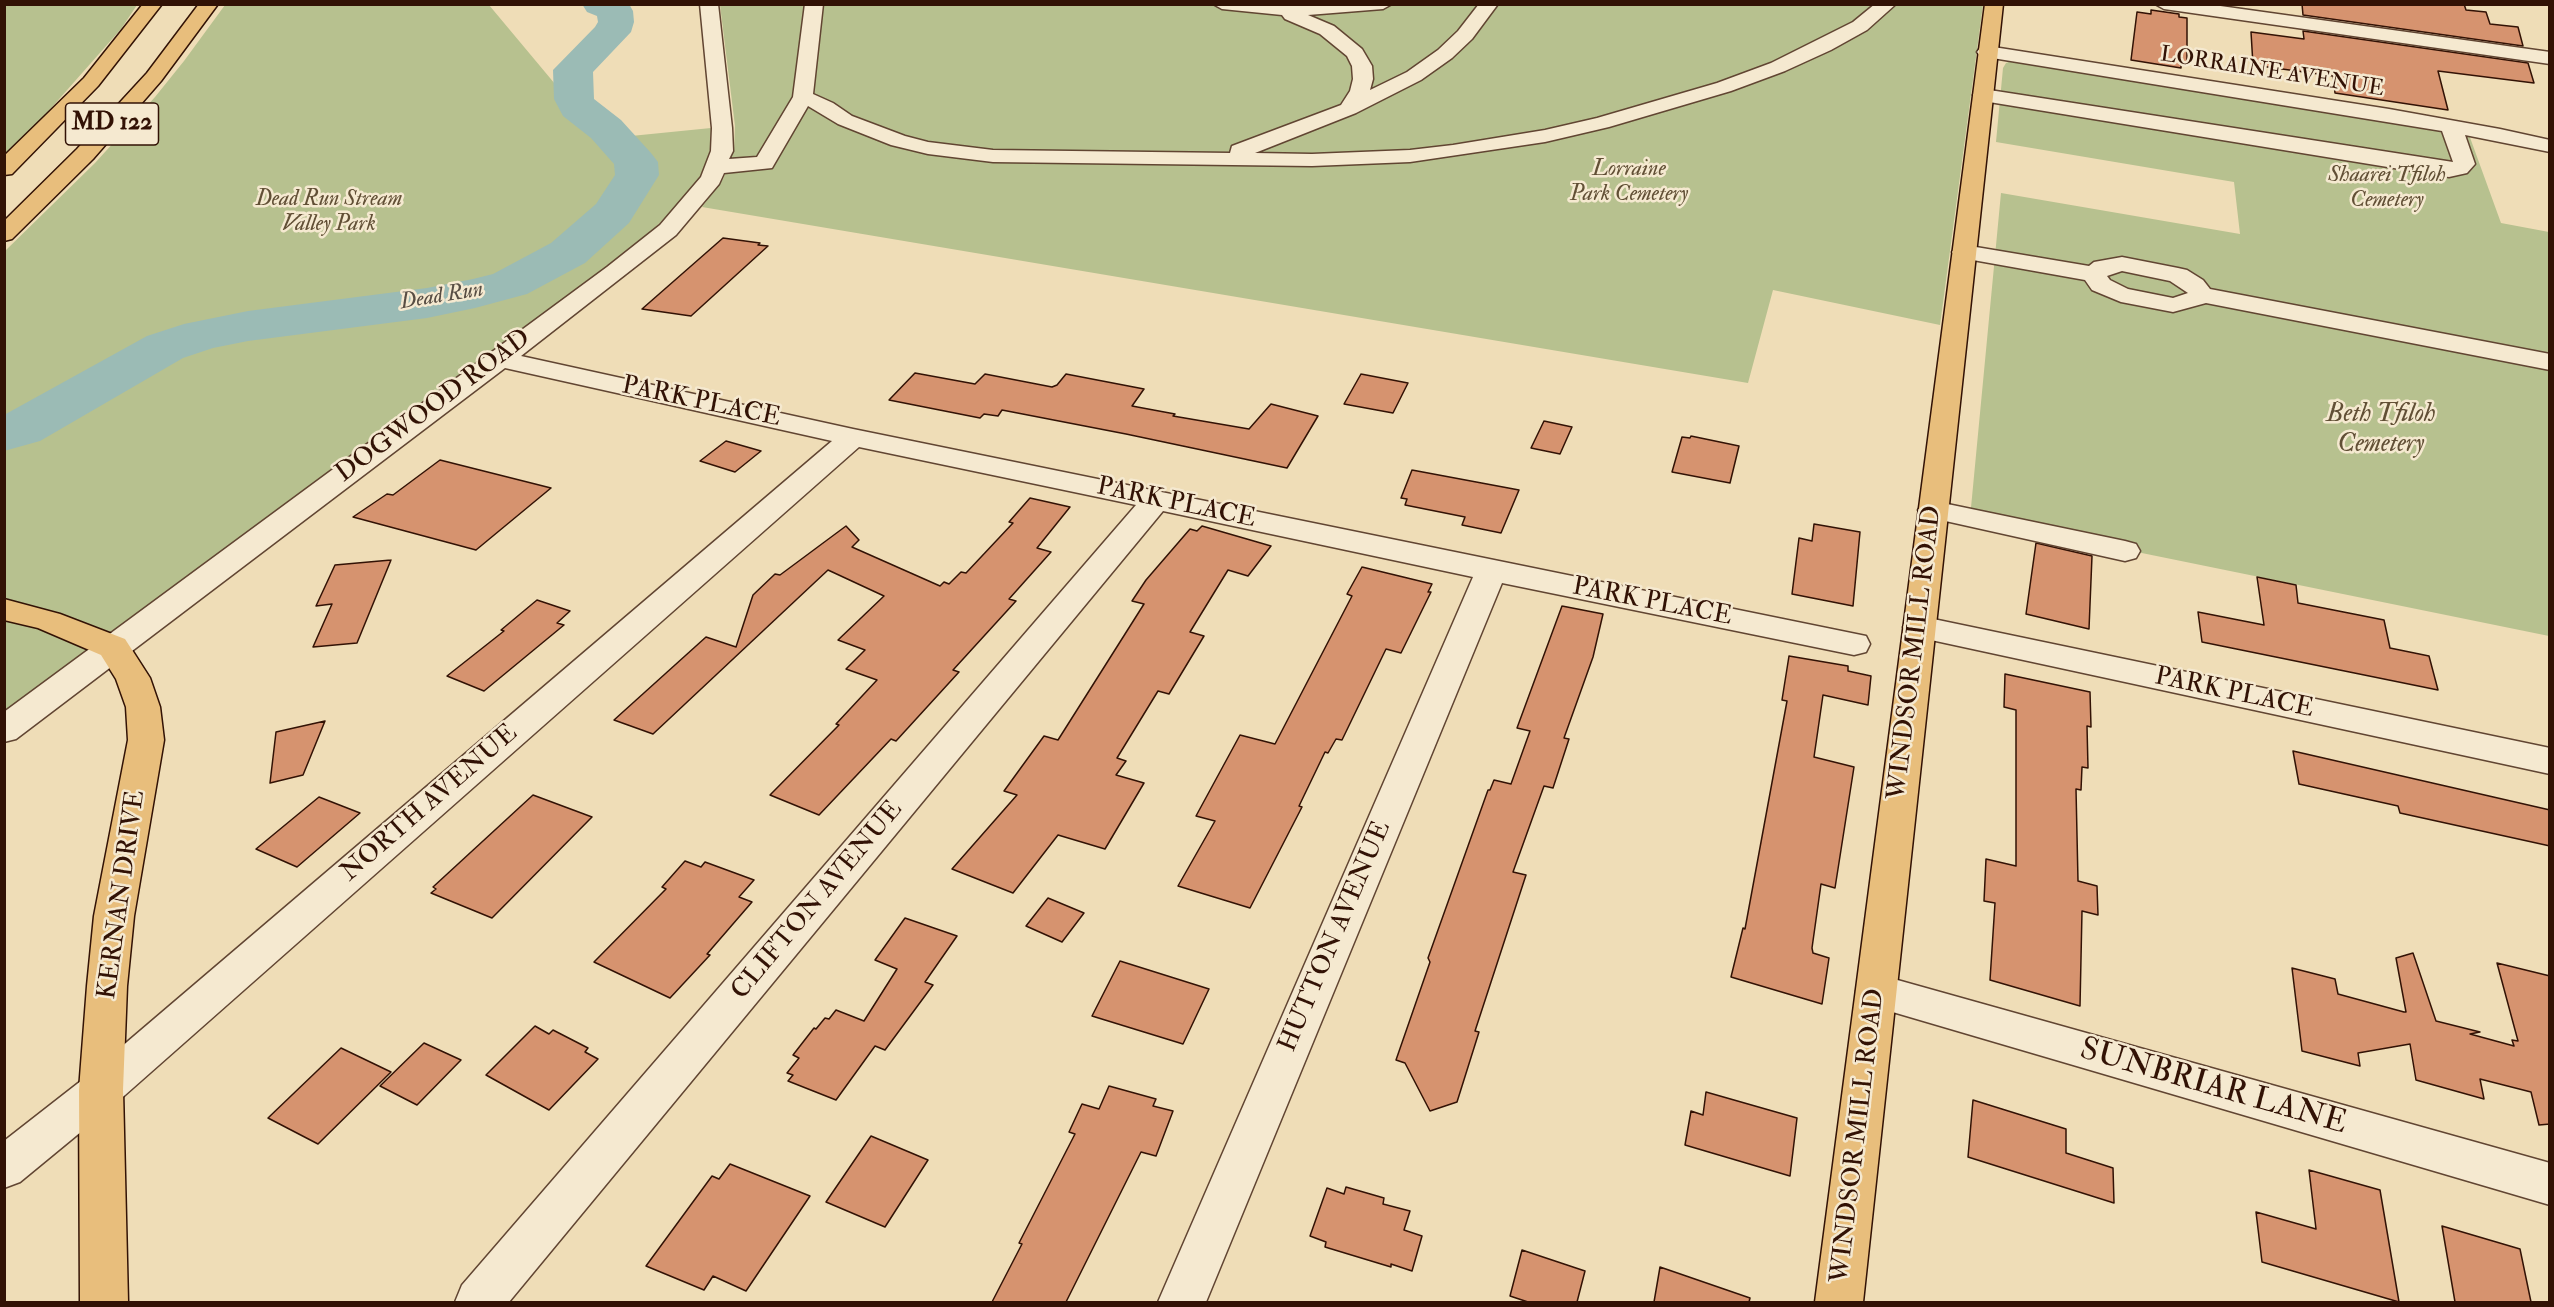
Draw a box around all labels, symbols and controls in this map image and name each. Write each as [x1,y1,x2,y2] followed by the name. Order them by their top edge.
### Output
[2158,42,2386,104] street label: LORRAINE AVENUE
[66,103,158,145] road number: MD 122
[1570,157,1688,208] park label: Lorraine Park Cemetery
[2328,163,2446,214] park label: Shaarei Tfiloh Cemetery
[256,187,402,238] park label: Dead Run Stream Valley Park
[399,277,485,317] water label: Dead Run
[331,324,537,490] street label: DOGWOOD ROAD
[619,371,783,435] street label: PARK PLACE
[2326,399,2436,460] park label: Beth Tfiloh Cemetery
[1094,472,1258,536] street label: PARK PLACE
[1882,504,1950,802] street label: WINDSOR MILL ROAD
[1570,572,1734,634] street label: PARK PLACE
[2152,662,2316,726] street label: PARK PLACE
[335,719,525,889] street label: NORTH AVENUE
[93,789,153,1001] street label: KERNAN DRIVE
[726,795,910,1007] street label: CLIFTON AVENUE
[1273,817,1399,1057] street label: HUTTON AVENUE
[1825,987,1893,1285] street label: WINDSOR MILL ROAD
[2075,1032,2351,1144] street label: SUNBRIAR LANE

